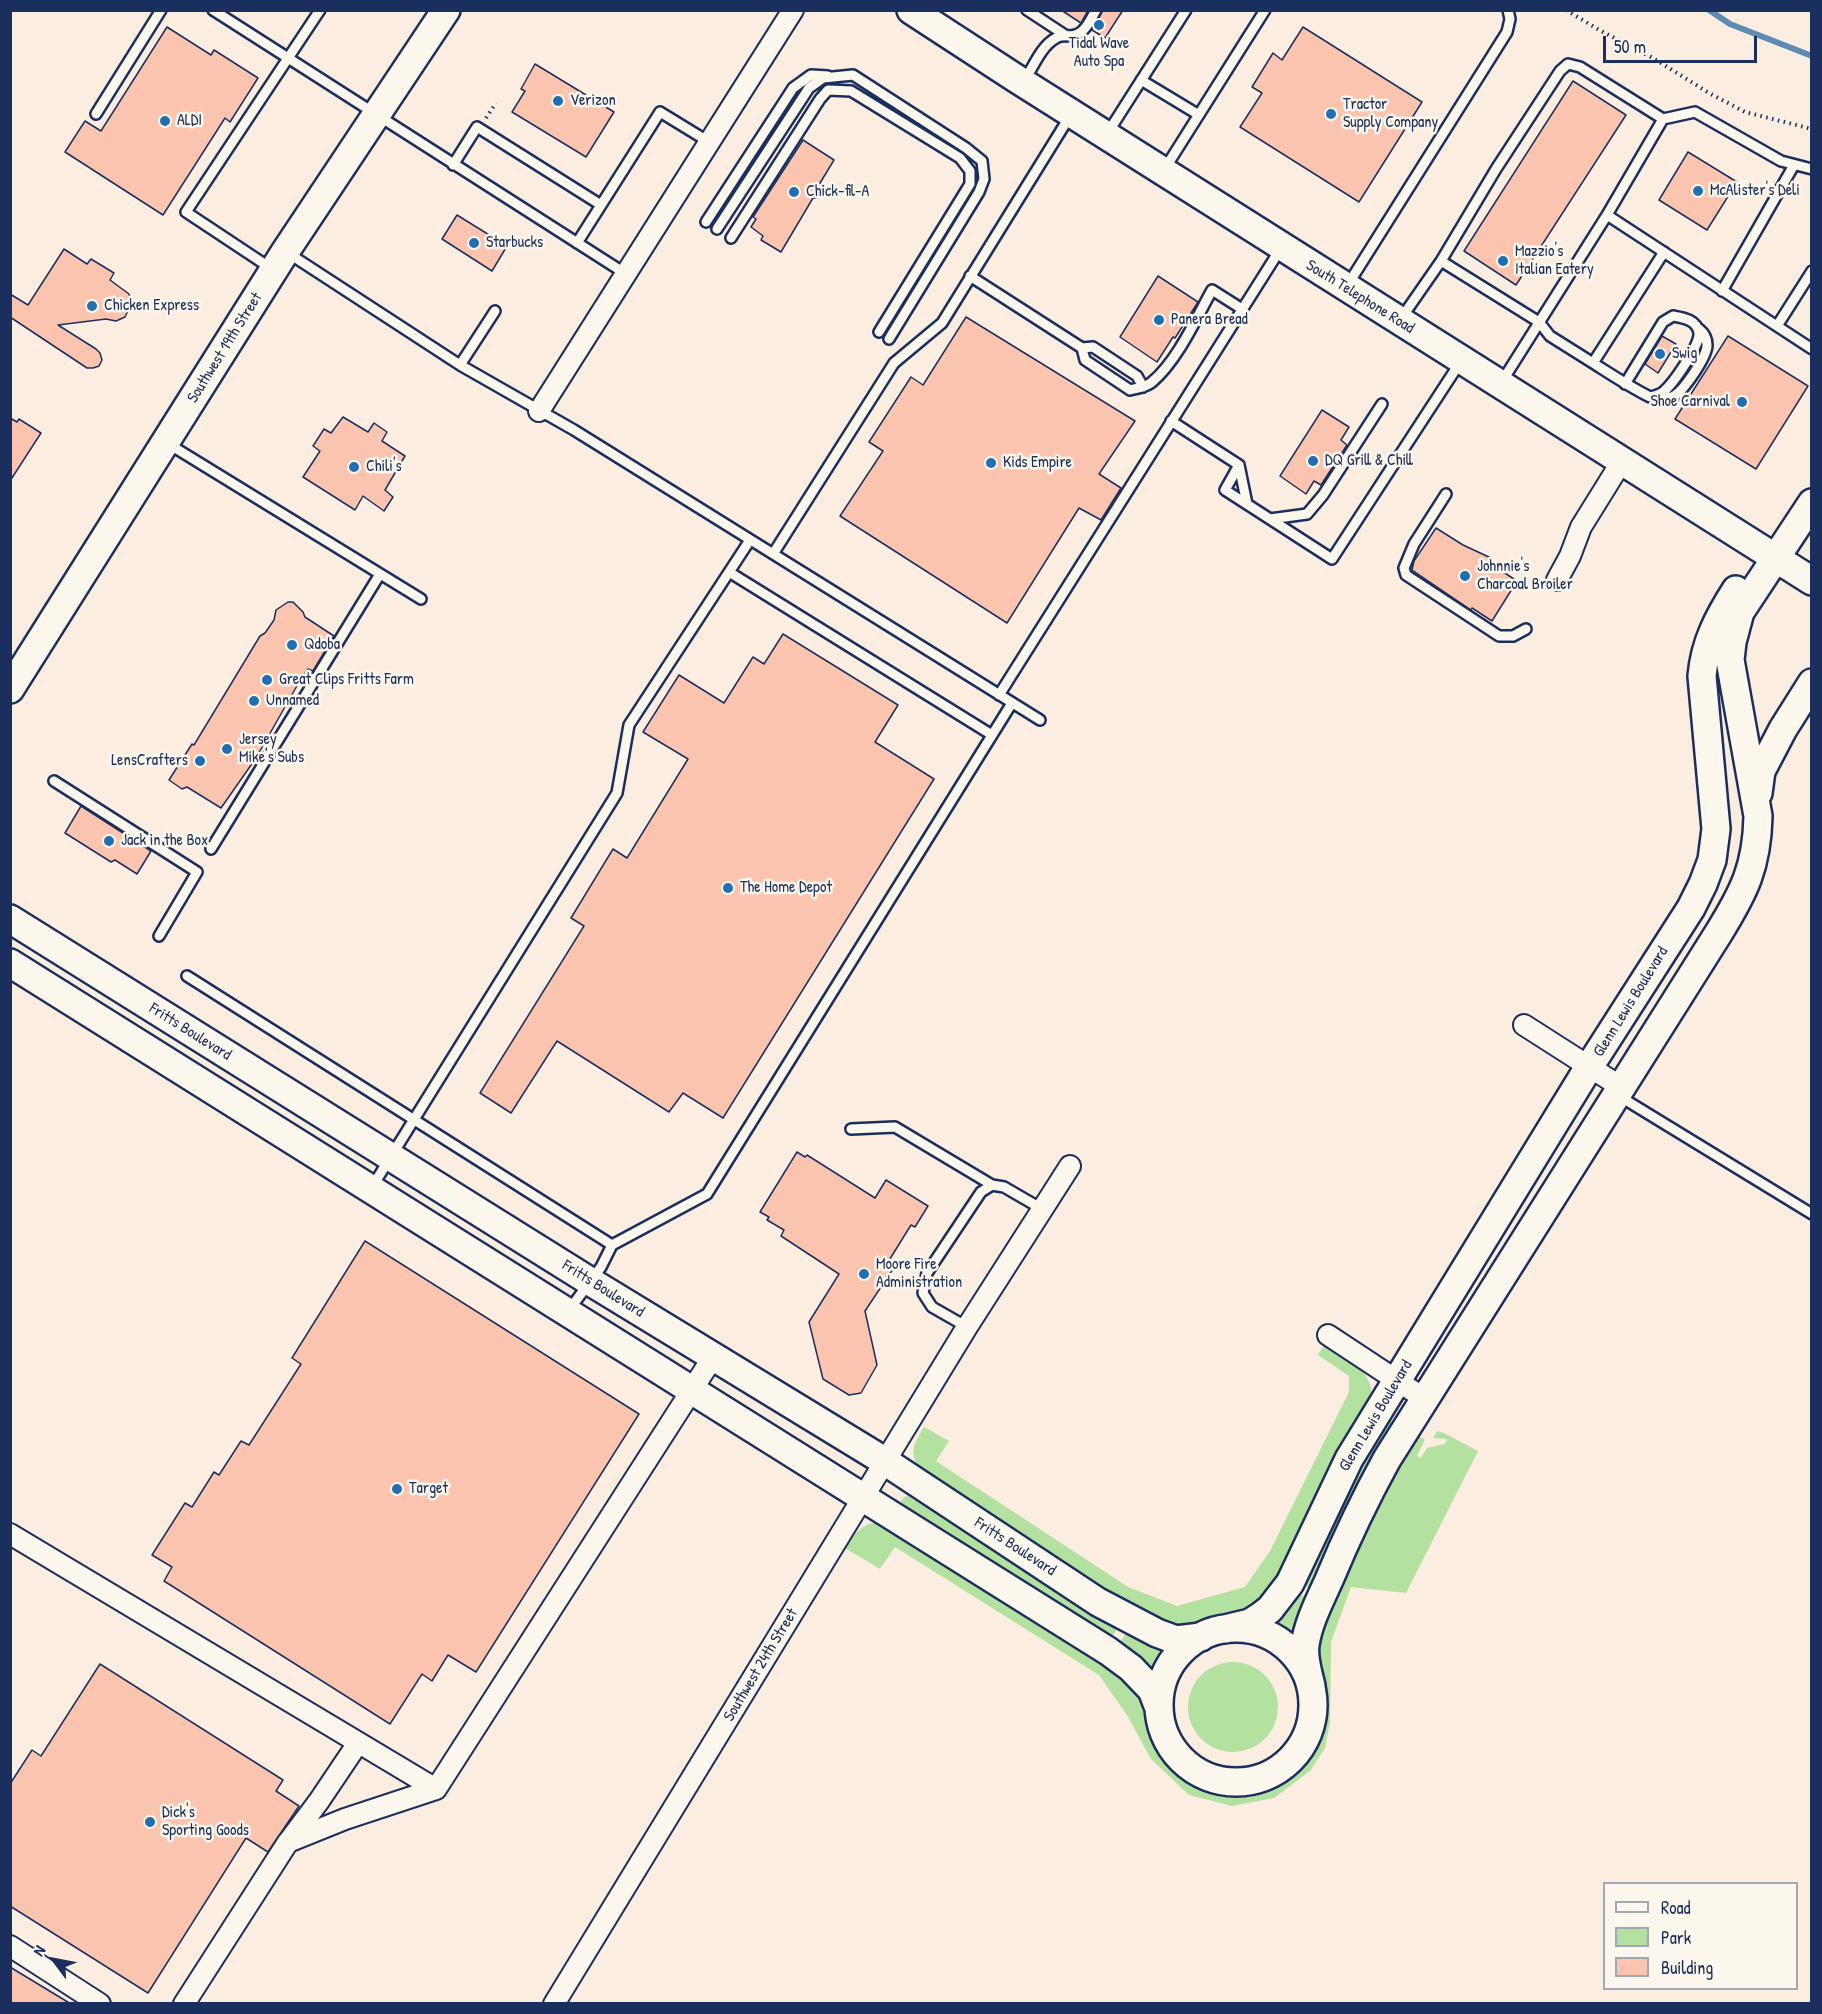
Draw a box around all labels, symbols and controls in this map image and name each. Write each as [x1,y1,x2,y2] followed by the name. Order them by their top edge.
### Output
[1092,18,1106,32] marker: Tidal Wave Auto Spa
[1606,24,1760,62] scale bar
[1069,34,1129,72] place label: Tidal Wave Auto Spa
[1614,34,1646,59] text: 50 m
[570,91,616,111] place label: Verizon
[551,94,565,108] marker: Verizon
[1343,95,1438,133] place label: Tractor Supply Company
[1324,107,1338,121] marker: Tractor Supply Company
[177,111,202,131] place label: ALDI
[158,114,172,128] marker: ALDI
[1710,181,1800,201] place label: McAlister's Deli
[806,182,869,202] place label: Chick-fil-A
[1691,184,1705,198] marker: McAlister's Deli
[787,185,801,199] marker: Chick-fil-A
[486,233,543,253] place label: Starbucks
[467,236,481,250] marker: Starbucks
[1515,242,1594,280] place label: Mazzio's Italian Eatery
[1496,254,1510,268] marker: Mazzio's Italian Eatery
[1302,256,1418,338] street label: South Telephone Road
[183,289,267,407] street label: Southwest 19th Street
[104,296,199,316] place label: Chicken Express
[85,299,99,313] marker: Chicken Express
[1171,310,1248,330] place label: Panera Bread
[1152,313,1166,327] marker: Panera Bread
[1672,344,1697,364] place label: Swig
[1653,347,1667,361] marker: Swig
[1650,392,1730,412] place label: Shoe Carnival
[1735,395,1749,409] marker: Shoe Carnival
[1325,451,1413,471] place label: DQ Grill & Chill
[1003,453,1072,473] place label: Kids Empire
[1306,454,1320,468] marker: DQ Grill & Chill
[984,456,998,470] marker: Kids Empire
[366,457,402,477] place label: Chili's
[347,460,361,474] marker: Chili's
[1477,557,1573,595] place label: Johnnie's Charcoal Broiler
[1458,569,1472,583] marker: Johnnie's Charcoal Broiler
[304,635,340,655] place label: Qdoba
[285,638,299,652] marker: Qdoba
[279,670,414,690] place label: Great Clips Fritts Farm
[260,673,274,687] marker: Great Clips Fritts Farm
[266,691,319,711] place label: Unnamed
[247,694,261,708] marker: Unnamed
[239,730,304,768] place label: Jersey Mike's Subs
[220,742,234,756] marker: Jersey Mike's Subs
[111,751,188,771] place label: LensCrafters
[193,754,207,768] marker: LensCrafters
[121,831,208,851] place label: Jack in the Box
[102,834,116,848] marker: Jack in the Box
[740,878,832,898] place label: The Home Depot
[721,881,735,895] marker: The Home Depot
[1589,943,1673,1061] street label: Glenn Lewis Boulevard
[145,999,235,1065] street label: Fritts Boulevard
[876,1255,962,1293] place label: Moore Fire Administration
[558,1256,648,1322] street label: Fritts Boulevard
[857,1267,871,1281] marker: Moore Fire Administration
[1335,1357,1417,1475] street label: Glenn Lewis Boulevard
[409,1479,448,1499] place label: Target
[390,1482,404,1496] marker: Target
[971,1514,1059,1580] street label: Fritts Boulevard
[720,1605,802,1725] street label: Southwest 24th Street
[162,1803,249,1841] place label: Dick's Sporting Goods
[143,1815,157,1829] marker: Dick's Sporting Goods
[1603,1882,1798,1990] legend
[1661,1895,1691,1920] text: Road
[1661,1925,1691,1950] text: Park
[24,1930,84,1990] north arrow
[27,1941,50,1960] text: N
[1661,1955,1713,1980] text: Building

